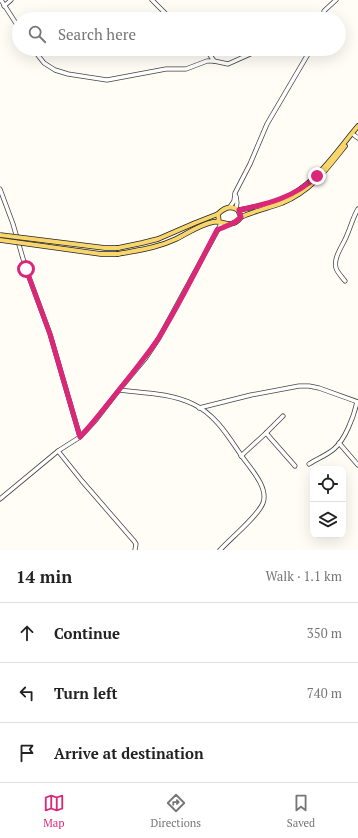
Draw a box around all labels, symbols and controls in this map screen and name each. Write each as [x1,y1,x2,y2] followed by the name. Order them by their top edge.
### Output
[12,12,346,56] search box
[26,23,48,45] icon: search
[58,24,136,44] text: Search here
[308,167,326,185] route end
[17,260,35,278] route start
[310,466,346,538] map controls
[310,466,346,502] button: locate
[310,502,346,538] button: layers
[16,565,72,588] text: 14 min
[266,567,342,585] text: Walk · 1.1 km
[16,622,38,644] icon: ahead
[54,623,120,643] text: Continue
[307,624,342,642] text: 350 m
[16,682,38,704] icon: left
[54,683,118,703] text: Turn left
[307,684,342,702] text: 740 m
[16,742,38,764] icon: arrive
[54,743,204,763] text: Arrive at destination
[43,792,65,830] tab: Map
[150,792,201,830] tab: Directions
[287,792,315,830] tab: Saved

